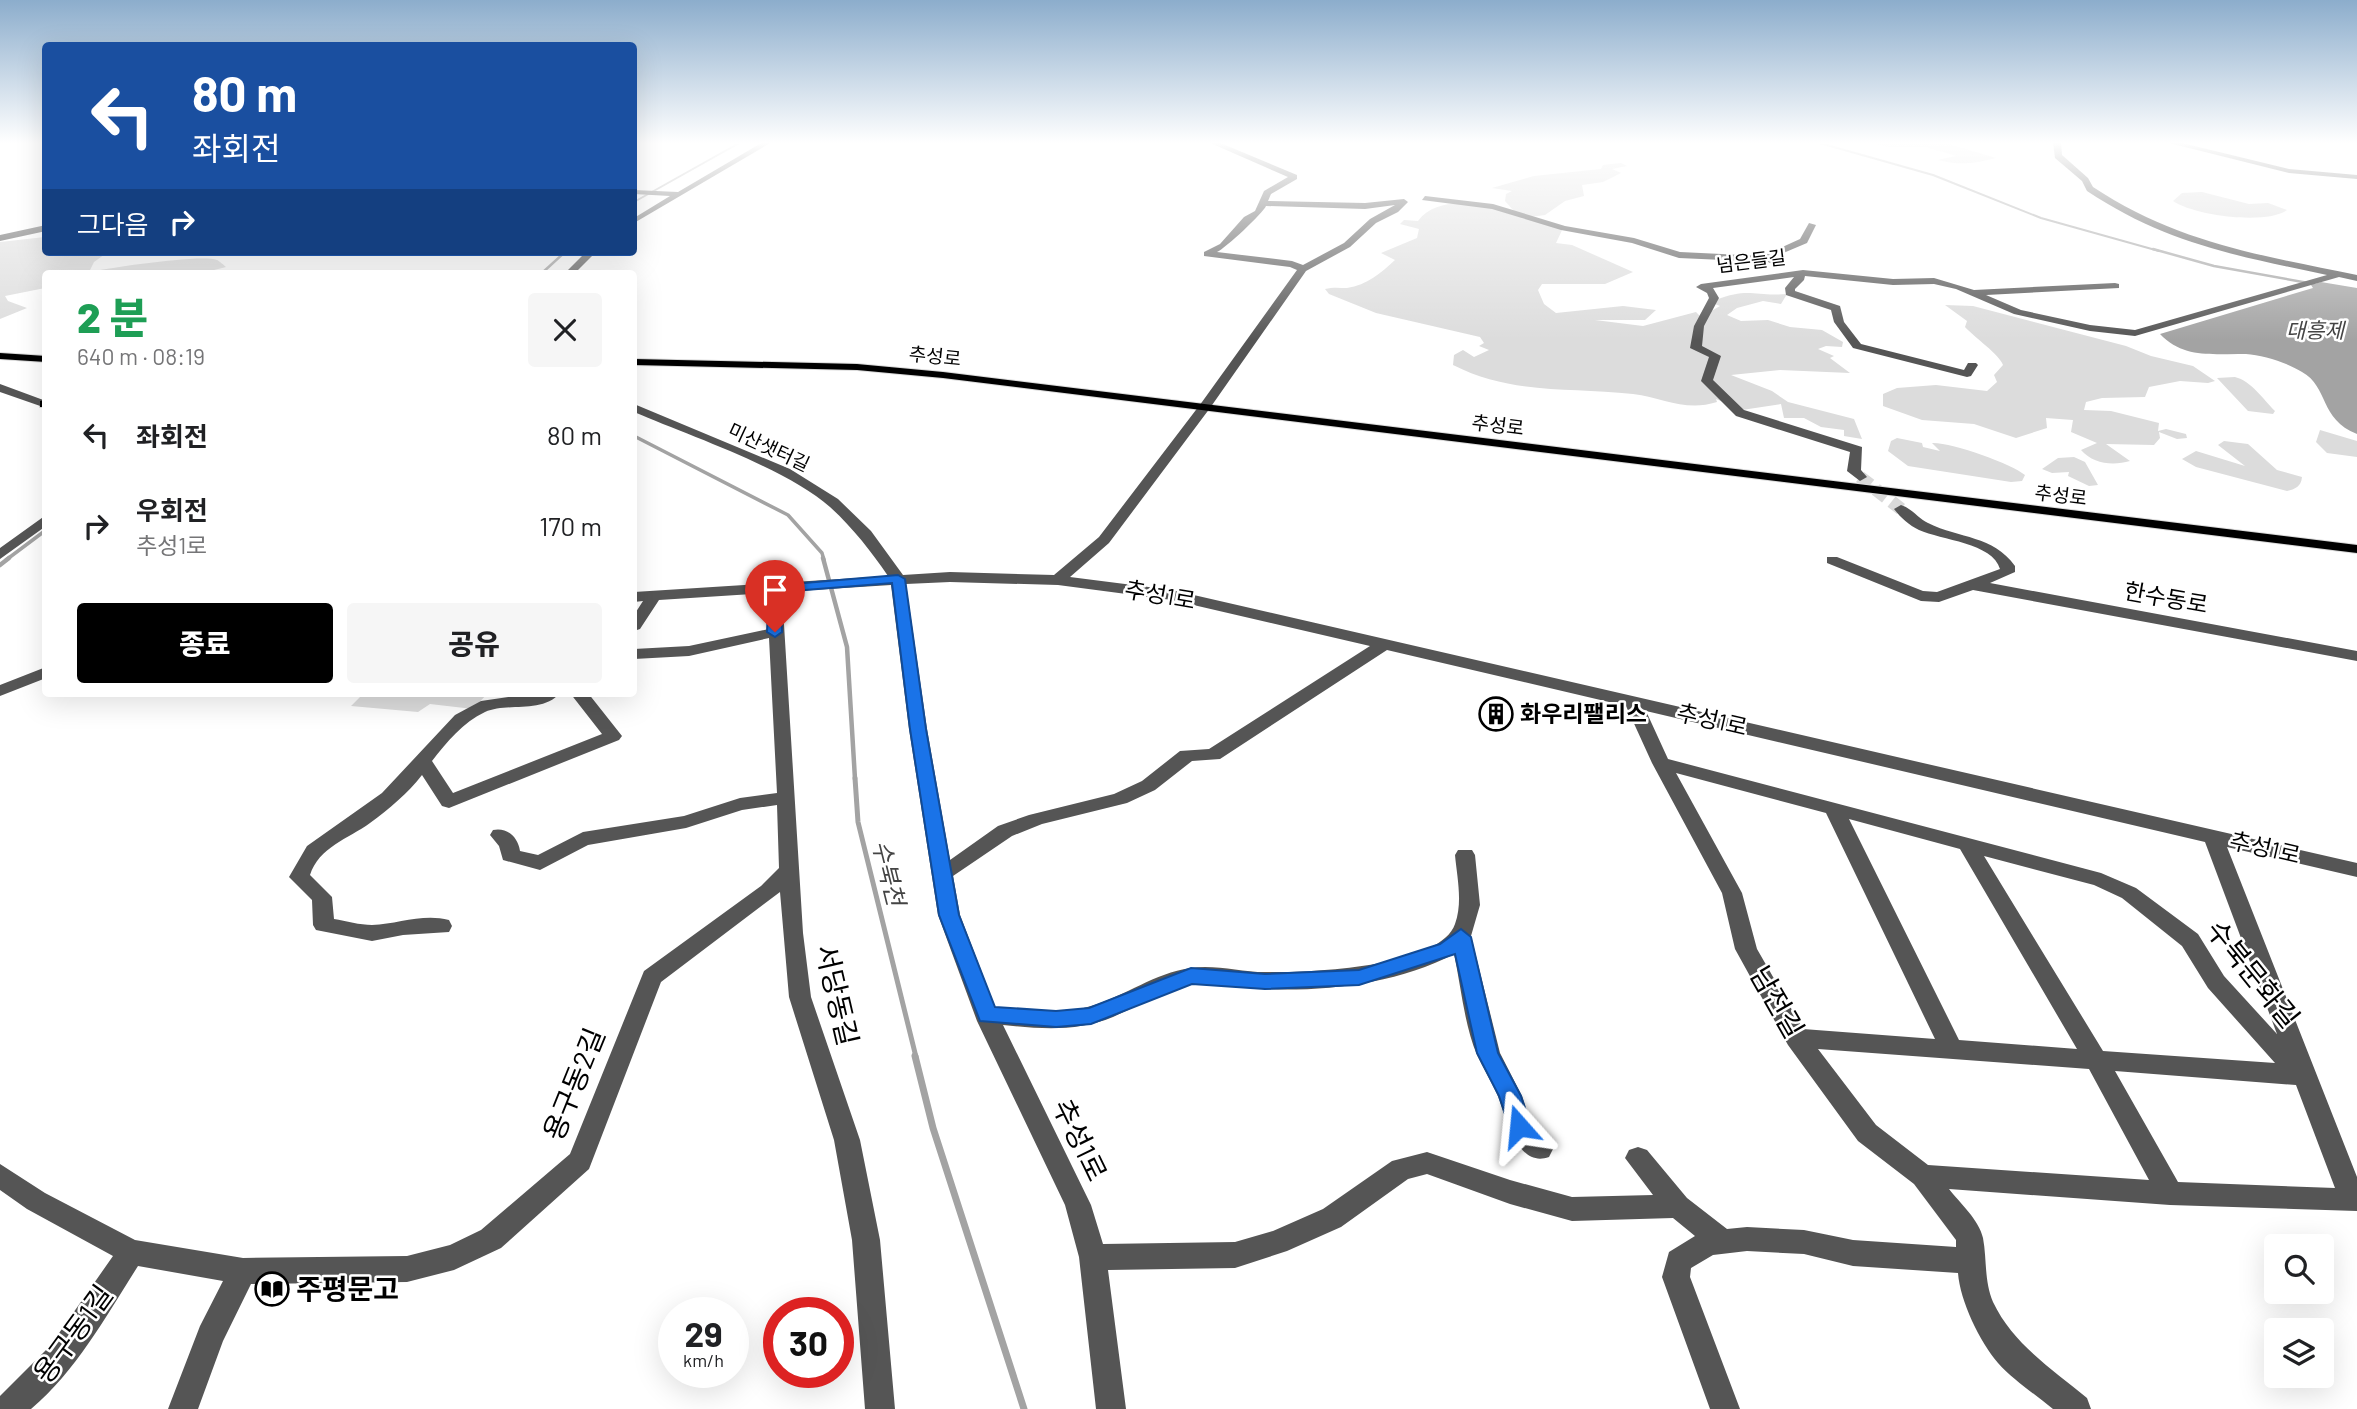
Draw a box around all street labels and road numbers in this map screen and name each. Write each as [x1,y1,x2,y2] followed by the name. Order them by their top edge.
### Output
[1715,245,1787,276] street label: 넘은들길
[908,341,962,370] street label: 추성로
[1471,410,1525,439] street label: 추성로
[725,418,814,475] street label: 미산샛터길
[2034,480,2088,509] street label: 추성로
[1123,574,1198,614] street label: 추성1로
[2122,576,2210,618] street label: 한수동로
[1674,697,1750,741] street label: 추성1로
[2227,825,2303,869] street label: 추성1로
[2200,913,2308,1034] street label: 수북문화길
[810,941,866,1049] street label: 서당동길
[1744,960,1812,1043] street label: 남전길
[535,1023,611,1145] street label: 용구동2길
[1047,1093,1115,1186] street label: 추성1로
[25,1278,119,1389] street label: 용구동1길

